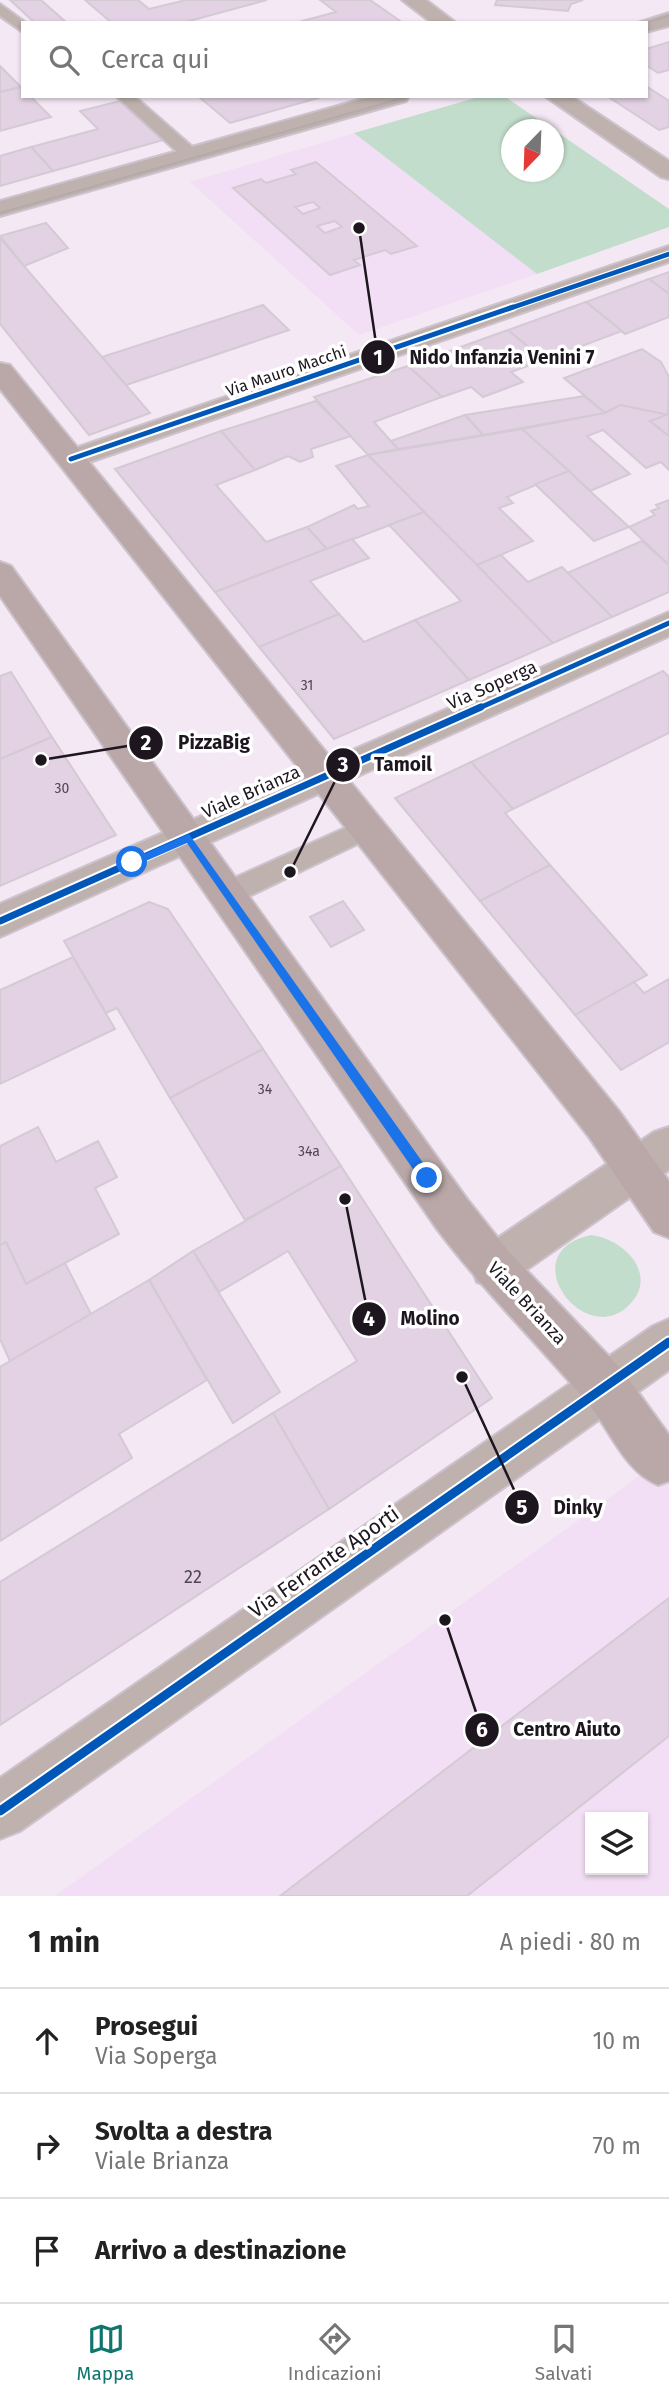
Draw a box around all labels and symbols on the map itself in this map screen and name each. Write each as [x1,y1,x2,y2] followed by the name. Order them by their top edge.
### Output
[501,119,564,182] north arrow
[360,337,608,377] callout: Nido Infanzia Venini 7
[223,341,349,401] street label: Via Mauro Macchi
[373,345,383,371] text: 1
[409,346,595,369] text: Nido Infanzia Venini 7
[444,655,540,715] street label: Via Soperga
[301,677,313,694] house number: 31
[129,723,264,763] callout: PizzaBig
[141,730,152,756] text: 2
[178,731,250,754] text: PizzaBig
[325,745,446,785] callout: Tamoil
[337,752,349,778] text: 3
[374,753,432,776] text: Tamoil
[198,761,304,823] street label: Viale Brianza
[55,780,70,797] house number: 30
[116,846,147,877] route start
[258,1081,273,1098] house number: 34
[298,1143,320,1160] house number: 34a
[411,1162,442,1193] route end
[483,1257,571,1349] street label: Viale Brianza
[351,1299,473,1339] callout: Molino
[363,1306,375,1332] text: 4
[400,1307,460,1330] text: Molino
[504,1487,616,1527] callout: Dinky
[516,1495,528,1521] text: 5
[553,1496,603,1519] text: Dinky
[244,1500,404,1624] street label: Via Ferrante Aporti
[184,1566,202,1588] house number: 22
[464,1710,635,1750] callout: Centro Aiuto
[476,1717,488,1743] text: 6
[513,1718,621,1741] text: Centro Aiuto

